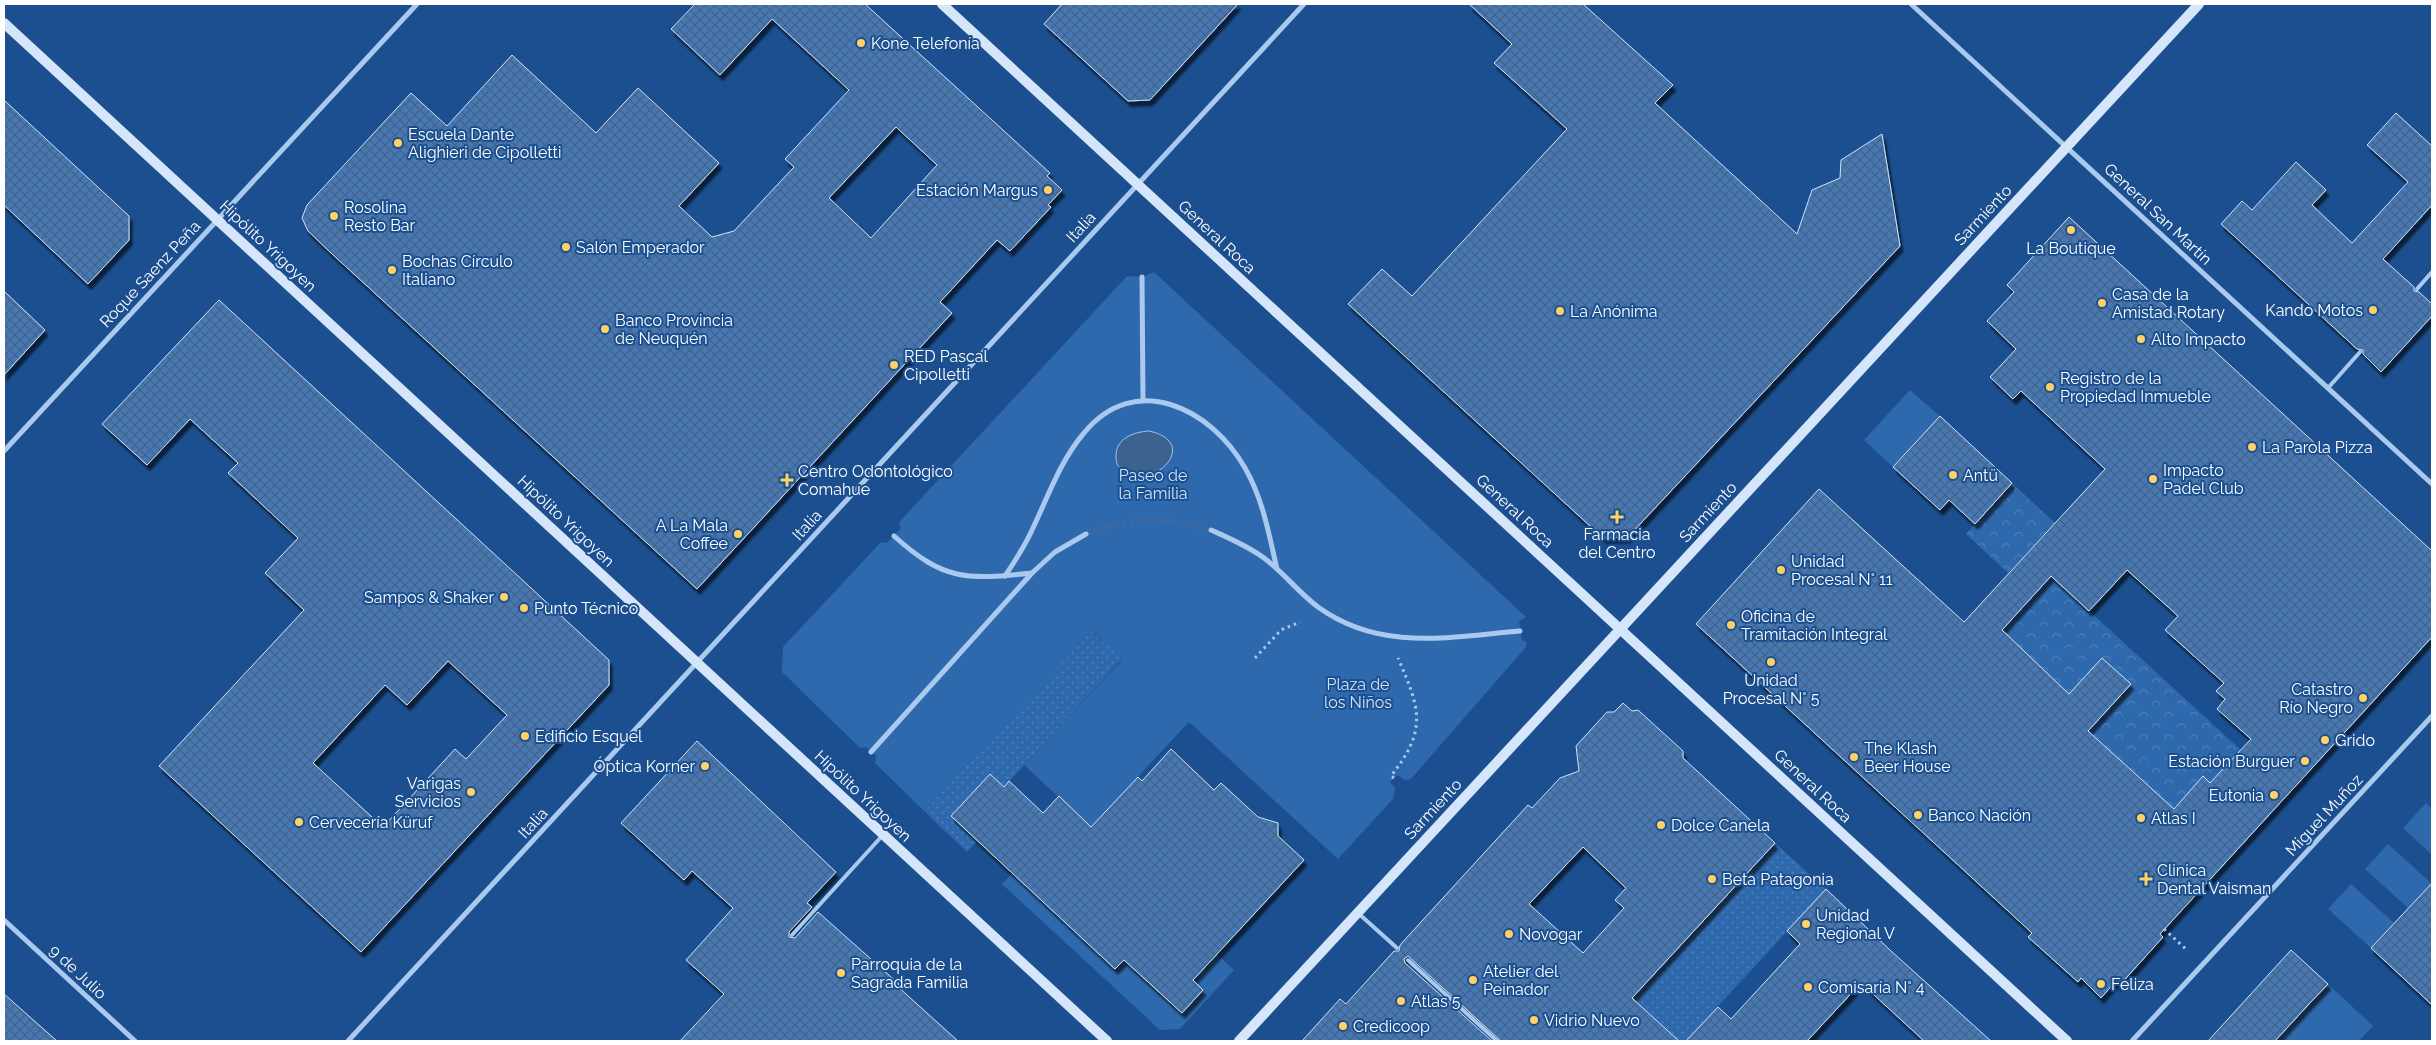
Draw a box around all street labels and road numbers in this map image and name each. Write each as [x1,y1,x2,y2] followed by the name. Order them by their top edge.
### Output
[2100,159,2216,269] street label: General San Martín
[1950,181,2016,249] street label: Sarmiento
[216,196,320,296] street label: Hipólito Yrigoyen
[1174,196,1260,278] street label: General Roca
[1062,208,1100,246] street label: Italia
[96,217,204,331] street label: Roque Saenz Peña
[1472,470,1558,552] street label: General Roca
[514,471,618,571] street label: Hipólito Yrigoyen
[1675,478,1741,546] street label: Sarmiento
[788,506,826,544] street label: Italia
[1770,745,1856,827] street label: General Roca
[811,746,915,846] street label: Hipólito Yrigoyen
[2281,770,2367,860] street label: Miguel Muñoz
[1400,775,1466,843] street label: Sarmiento
[514,804,552,842] street label: Italia
[46,941,110,1003] street label: 9 de Julio

